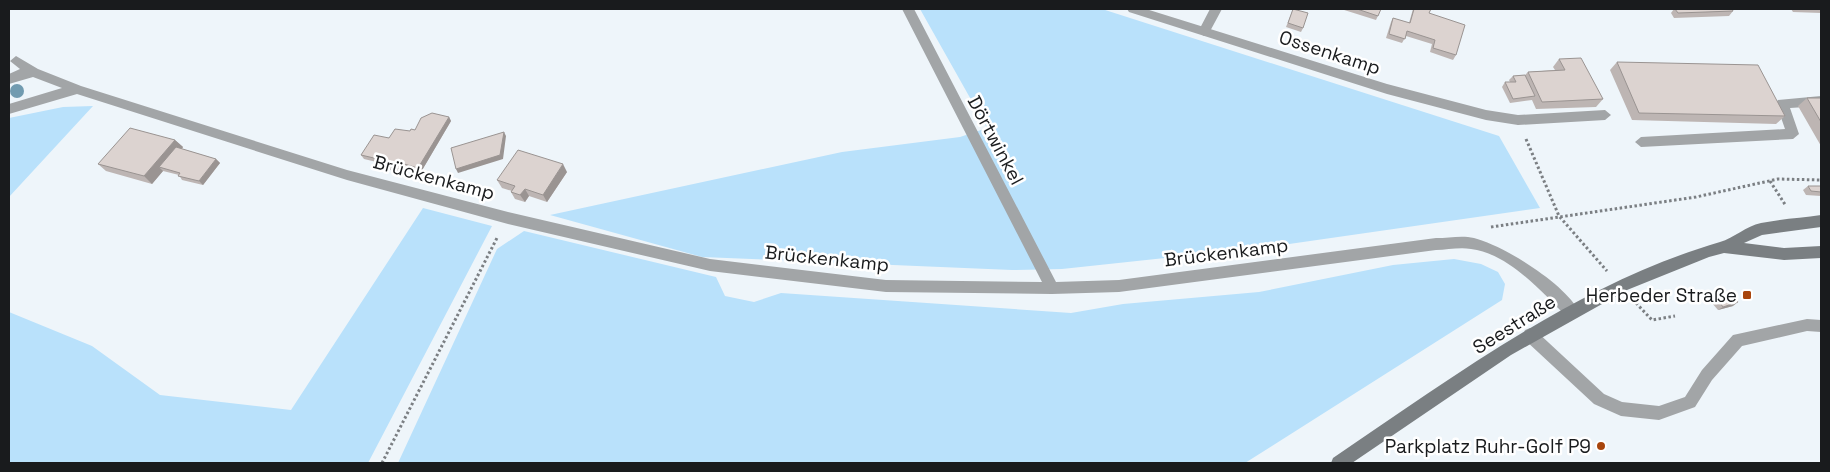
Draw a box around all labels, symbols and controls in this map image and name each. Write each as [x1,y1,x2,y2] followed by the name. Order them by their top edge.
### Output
[1276,24,1384,81] street label: Ossenkamp
[962,91,1029,189] street label: Dörtwinkel
[370,149,497,206] street label: Brückenkamp
[1163,232,1290,273] street label: Brückenkamp
[764,240,890,277] street label: Brückenkamp
[1586,283,1737,308] place label: Herbeder Straße
[1468,289,1561,360] street label: Seestraße
[1741,289,1753,301] marker: Herbeder Straße
[1385,434,1591,459] place label: Parkplatz Ruhr-Golf P9
[1595,440,1607,452] marker: Parkplatz Ruhr-Golf P9

